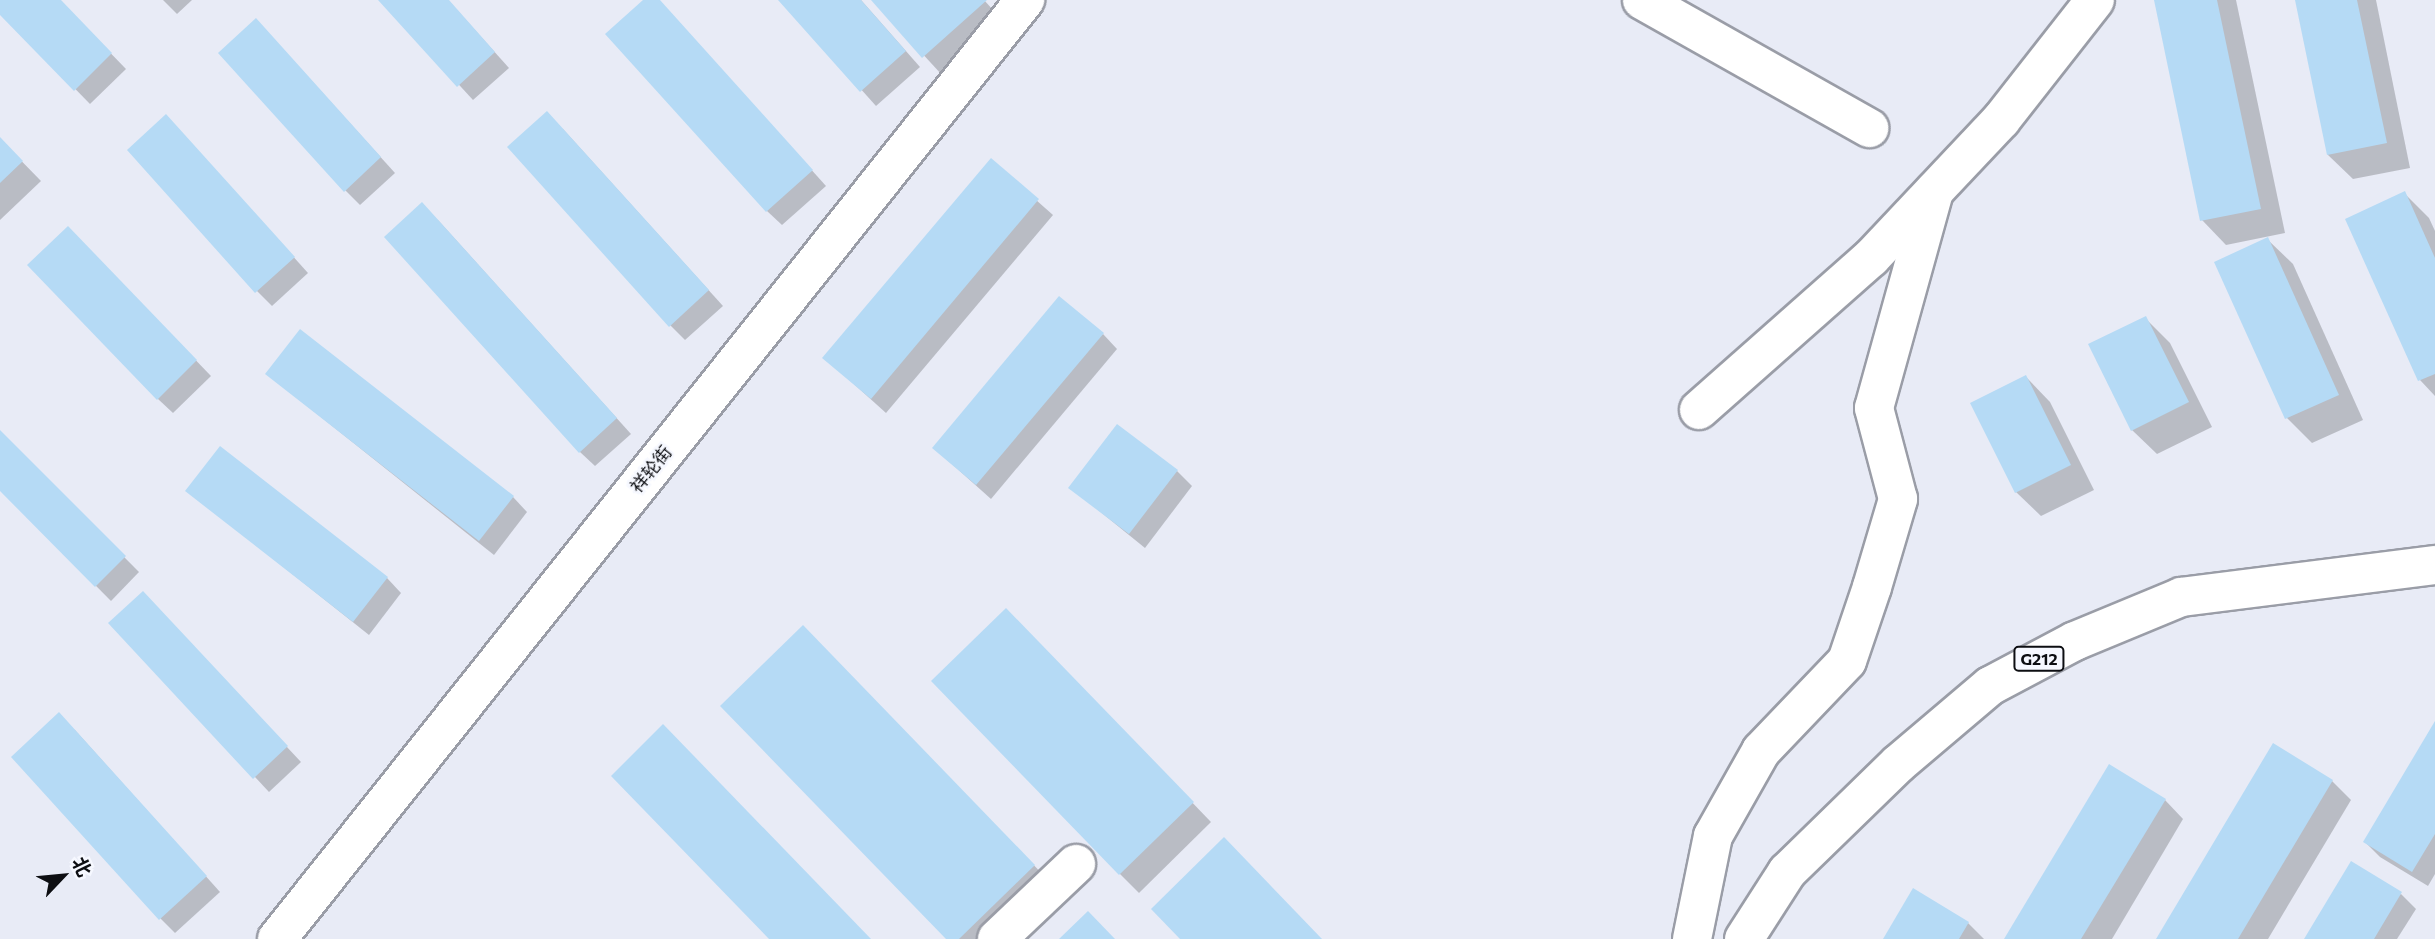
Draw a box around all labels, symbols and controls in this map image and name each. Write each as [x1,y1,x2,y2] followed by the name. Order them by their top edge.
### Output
[626,441,676,497] street label: 祥轮街
[2013,646,2065,672] road number: G212
[28,841,98,911] north arrow
[68,853,97,880] text: 北

